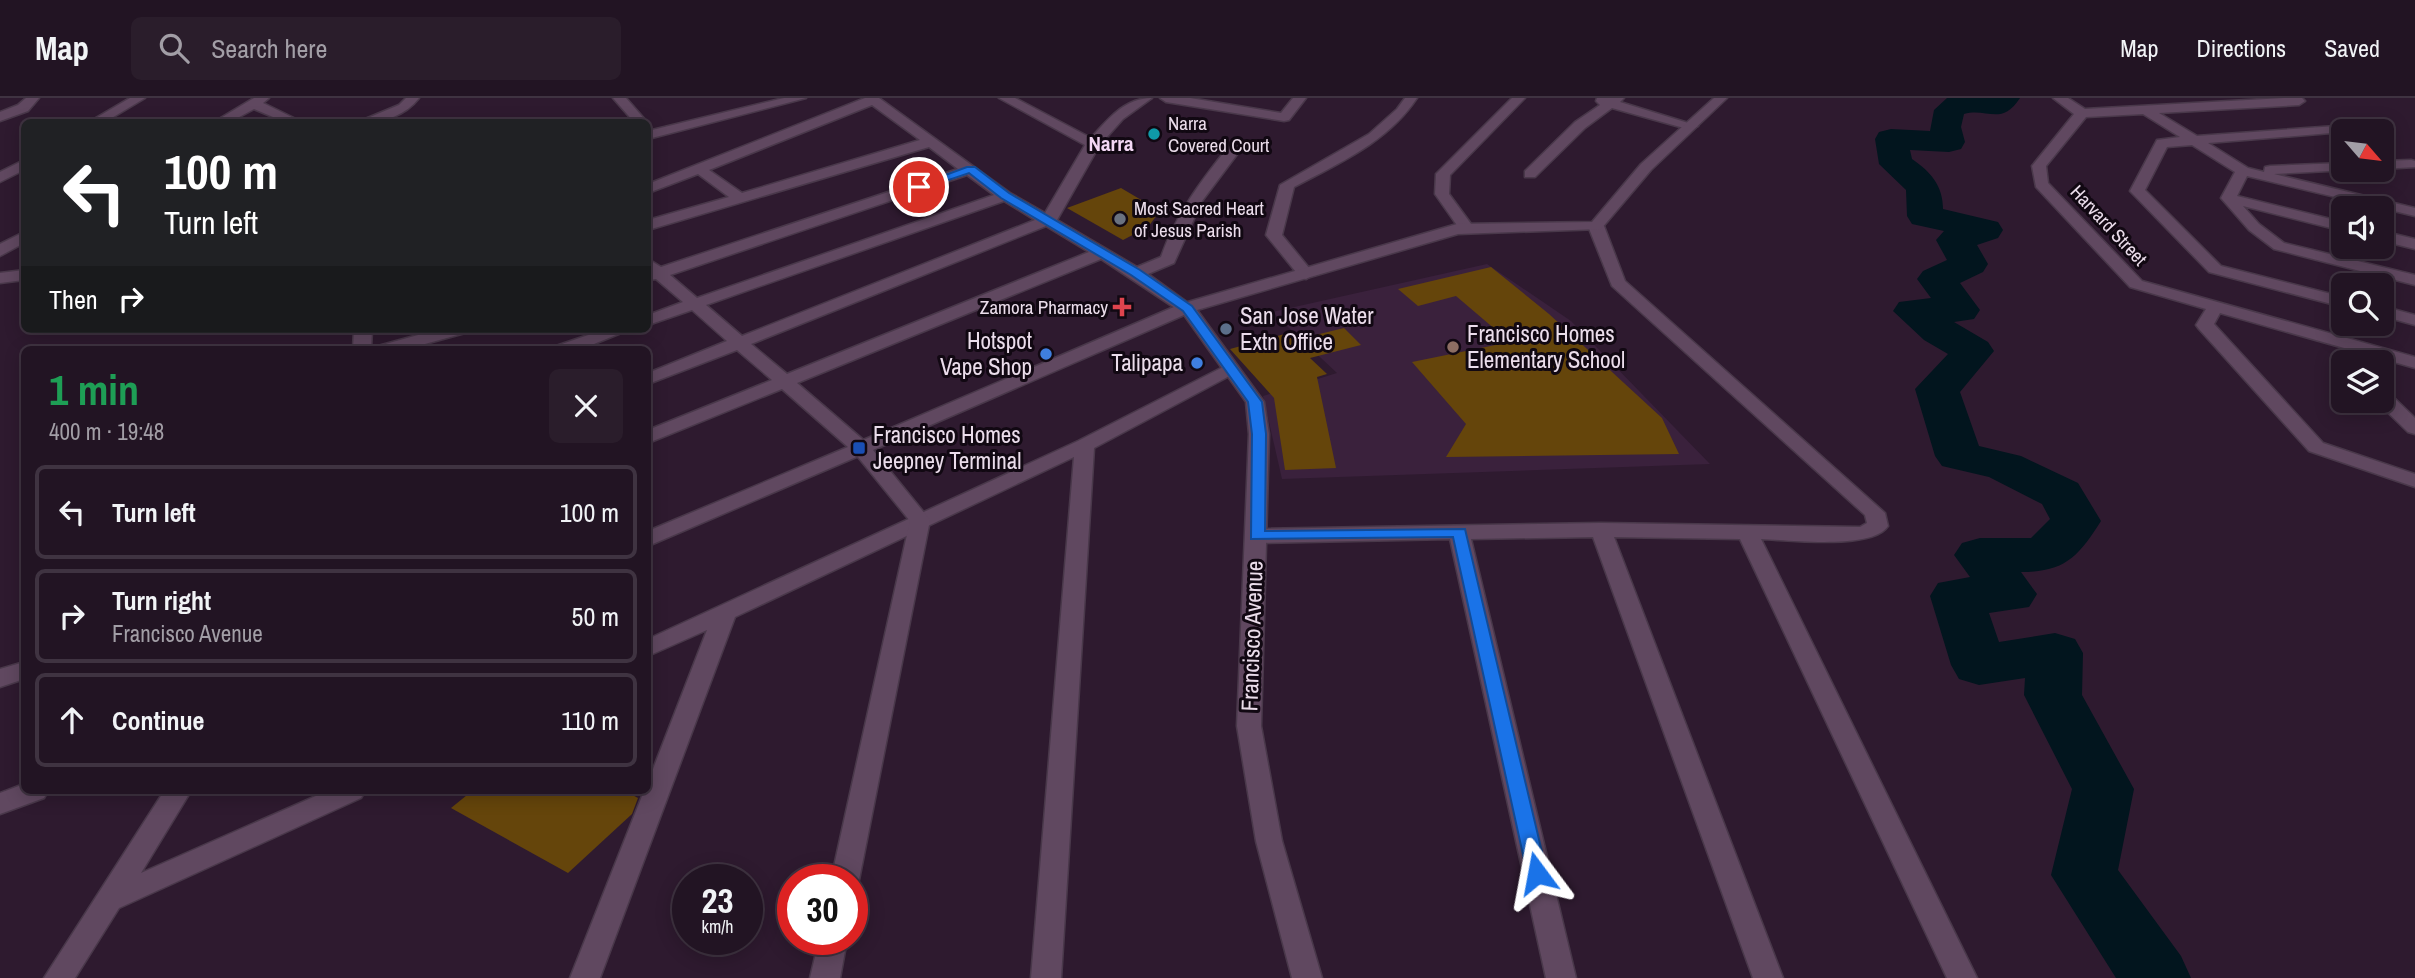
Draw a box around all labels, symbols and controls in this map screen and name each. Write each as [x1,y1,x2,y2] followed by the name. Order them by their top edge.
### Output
[131,17,621,80] search box
[35,26,89,70] text: Map
[155,29,193,67] icon: search
[211,31,327,66] text: Search here
[2120,32,2158,64] text: Map
[2196,32,2286,64] text: Directions
[2324,32,2380,64] text: Saved
[1168,110,1270,158] place label: Narra Covered Court
[2331,119,2394,182] north arrow
[2331,119,2394,413] map controls
[1146,126,1162,142] marker: Narra Covered Court
[1089,129,1134,158] district label: Narra
[164,138,278,204] text: 100 m
[49,147,140,238] icon: left
[889,157,949,217] pin
[900,168,938,206] icon: arrive
[2065,179,2154,271] street label: Harvard Street
[1134,195,1265,243] place label: Most Sacred Heart of Jesus Parish
[2331,196,2394,259] button: sound
[164,201,258,244] text: Turn left
[1112,211,1128,227] marker: Most Sacred Heart of Jesus Parish
[2331,273,2394,336] button: search
[112,280,150,318] icon: right
[49,282,98,317] text: Then
[980,294,1108,320] place label: Zamora Pharmacy
[1114,299,1130,315] marker: Zamora Pharmacy
[1240,300,1374,357] place label: San Jose Water Extn Office
[1467,318,1625,375] place label: Francisco Homes Elementary School
[1218,321,1234,337] marker: San Jose Water Extn Office
[940,325,1032,382] place label: Hotspot Vape Shop
[1445,339,1461,355] marker: Francisco Homes Elementary School
[1038,346,1054,362] marker: Hotspot Vape Shop
[1111,347,1184,378] place label: Talipapa
[2331,350,2394,413] button: layers
[1189,355,1205,371] marker: Talipapa
[49,362,139,418] text: 1 min
[549,369,623,443] button: close
[49,416,164,447] text: 400 m · 19:48
[873,419,1022,476] place label: Francisco Homes Jeepney Terminal
[851,440,867,456] marker: Francisco Homes Jeepney Terminal
[53,493,91,531] icon: left
[112,495,196,530] text: Turn left
[560,495,619,530] text: 100 m
[1233,560,1270,712] street label: Francisco Avenue
[112,583,211,618] text: Turn right
[53,597,91,635] icon: right
[572,599,619,634] text: 50 m
[112,618,263,649] text: Francisco Avenue
[53,701,91,739] icon: ahead
[112,703,204,738] text: Continue
[561,703,619,738] text: 110 m
[1500,836,1574,910] position arrow
[777,864,868,955] speed limit sign: 30
[702,877,733,924] text: 23
[702,914,734,939] text: km/h

